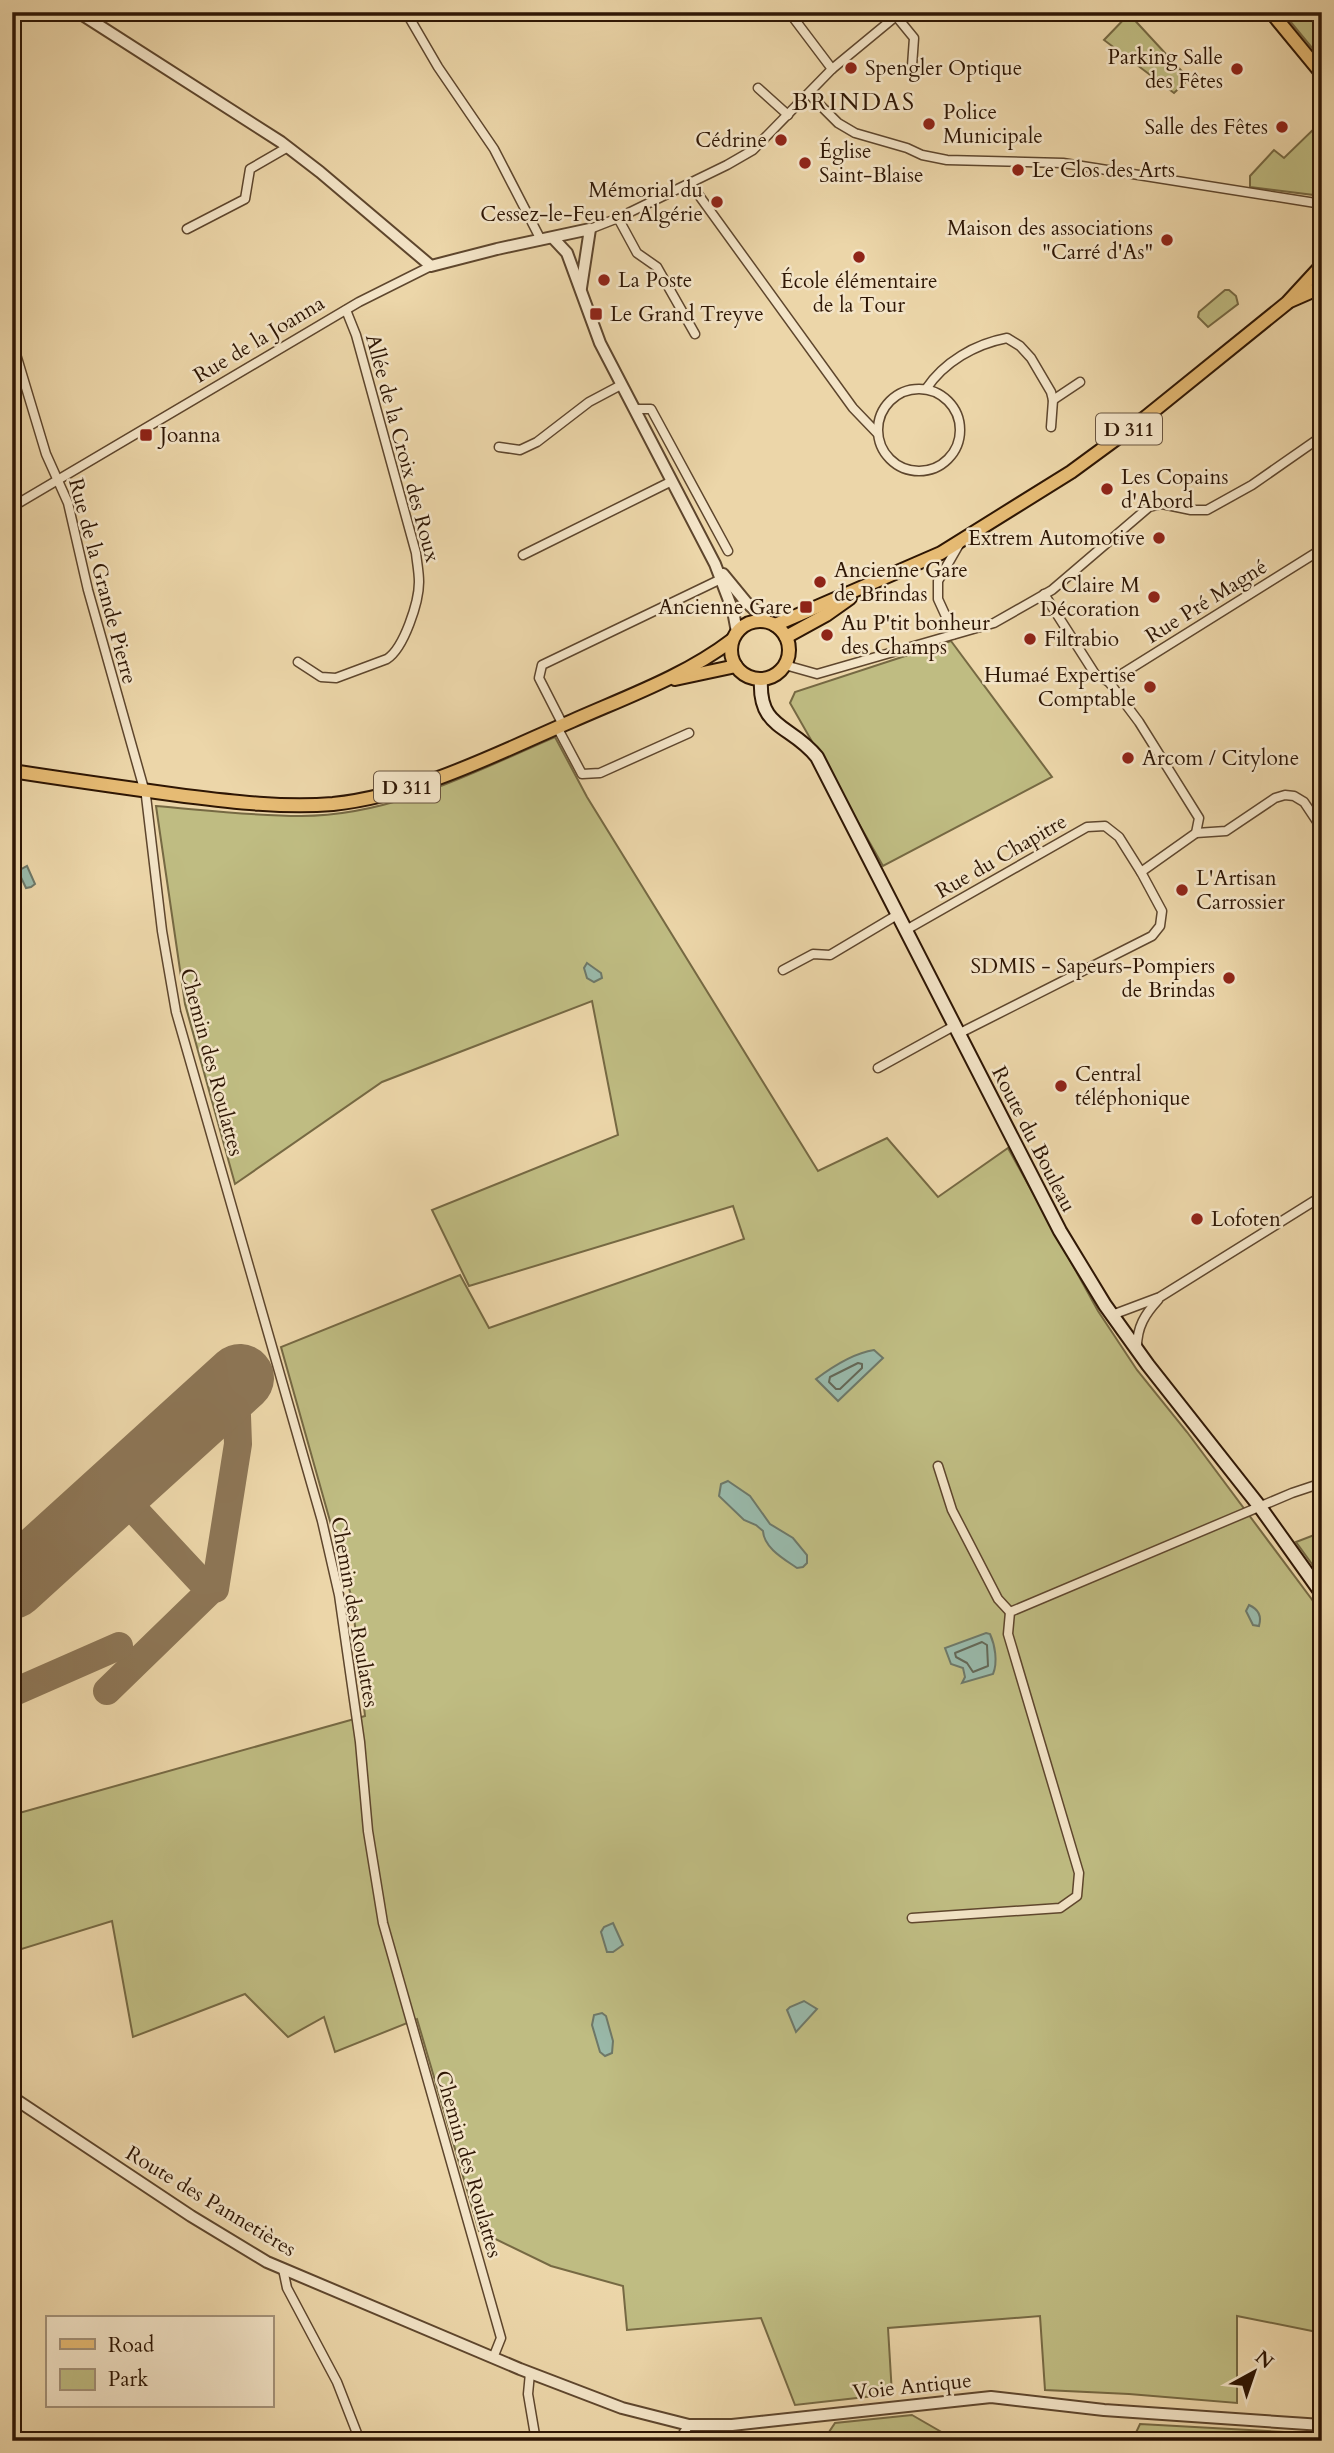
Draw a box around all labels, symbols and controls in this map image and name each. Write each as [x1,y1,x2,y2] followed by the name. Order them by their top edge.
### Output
[1108,43,1223,96] place label: Parking Salle des Fêtes
[865,54,1022,83] place label: Spengler Optique
[843,60,859,76] marker: Spengler Optique
[1229,61,1245,77] marker: Parking Salle des Fêtes
[792,86,916,119] district label: BRINDAS
[943,98,1043,151] place label: Police Municipale
[1144,113,1268,142] place label: Salle des Fêtes
[921,116,937,132] marker: Police Municipale
[1274,119,1290,135] marker: Salle des Fêtes
[695,126,767,155] place label: Cédrine
[773,132,789,148] marker: Cédrine
[819,137,924,190] place label: Église Saint-Blaise
[797,155,813,171] marker: Église Saint-Blaise
[1032,156,1175,185] place label: Le Clos des Arts
[1010,162,1026,178] marker: Le Clos des Arts
[480,176,703,229] place label: Mémorial du Cessez-le-Feu en Algérie
[709,194,725,210] marker: Mémorial du Cessez-le-Feu en Algérie
[947,214,1153,267] place label: Maison des associations "Carré d'As"
[1159,232,1175,248] marker: Maison des associations "Carré d'As"
[851,249,867,265] marker: École élémentaire de la Tour
[618,266,692,295] place label: La Poste
[781,267,937,320] place label: École élémentaire de la Tour
[596,272,612,288] marker: La Poste
[188,289,330,390] street label: Rue de la Joanna
[610,300,764,329] place label: Le Grand Treyve
[588,306,604,322] marker: Le Grand Treyve
[358,331,447,566] street label: Allée de la Croix des Roux
[1096,414,1162,444] road number: D 311
[157,421,220,450] place label: Joanna
[138,427,154,443] marker: Joanna
[1121,463,1228,516] place label: Les Copains d'Abord
[61,475,144,687] street label: Rue de la Grande Pierre
[1099,481,1115,497] marker: Les Copains d'Abord
[968,524,1145,553] place label: Extrem Automotive
[1151,530,1167,546] marker: Extrem Automotive
[1140,552,1273,650] street label: Rue Pré Magné
[834,556,968,609] place label: Ancienne Gare de Brindas
[1040,571,1140,624] place label: Claire M Décoration
[812,574,828,590] marker: Ancienne Gare de Brindas
[1146,589,1162,605] marker: Claire M Décoration
[658,593,792,622] place label: Ancienne Gare
[798,599,814,615] marker: Ancienne Gare
[841,609,990,662] place label: Au P'tit bonheur des Champs
[1044,625,1119,654] place label: Filtrabio
[819,627,835,643] marker: Au P'tit bonheur des Champs
[1022,631,1038,647] marker: Filtrabio
[984,661,1136,714] place label: Humaé Expertise Comptable
[1142,679,1158,695] marker: Humaé Expertise Comptable
[1142,744,1299,773] place label: Arcom / Citylone
[1120,750,1136,766] marker: Arcom / Citylone
[374,772,440,802] road number: D 311
[930,807,1072,906] street label: Rue du Chapitre
[1196,864,1285,917] place label: L'Artisan Carrossier
[1174,882,1190,898] marker: L'Artisan Carrossier
[971,952,1215,1005] place label: SDMIS - Sapeurs-Pompiers de Brindas
[172,965,251,1159] street label: Chemin des Roulattes
[1221,970,1237,986] marker: SDMIS - Sapeurs-Pompiers de Brindas
[1075,1060,1190,1113] place label: Central téléphonique
[984,1061,1083,1217] street label: Route du Bouleau
[1053,1078,1069,1094] marker: Central téléphonique
[1211,1205,1281,1234] place label: Lofoten
[1189,1211,1205,1227] marker: Lofoten
[323,1514,386,1710] street label: Chemin des Roulattes
[428,2067,509,2261] street label: Chemin des Roulattes
[120,2139,301,2264] street label: Route des Pannetières
[46,2316,273,2408] legend
[108,2331,154,2360] text: Road
[1218,2338,1288,2408] north arrow
[1250,2344,1279,2375] text: N
[108,2365,149,2394] text: Park
[851,2366,973,2407] street label: Voie Antique

